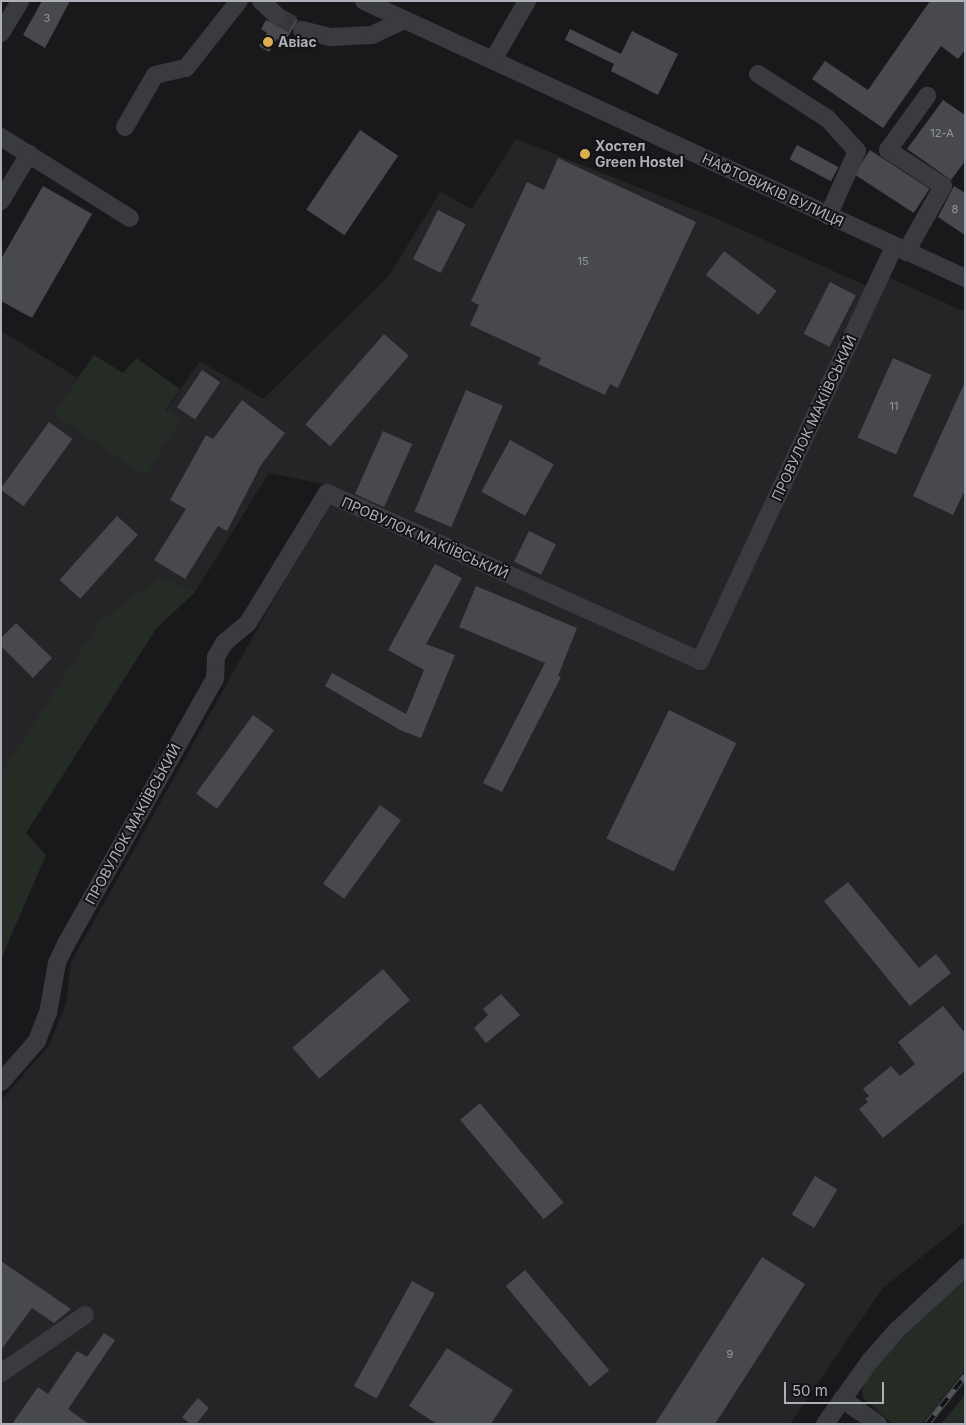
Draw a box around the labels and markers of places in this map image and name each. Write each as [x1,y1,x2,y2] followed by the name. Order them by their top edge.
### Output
[278,34,317,50] place label: Авіас
[262,36,274,48] marker: Авіас
[595,138,684,170] place label: Хостел Green Hostel
[579,148,591,160] marker: Хостел Green Hostel

